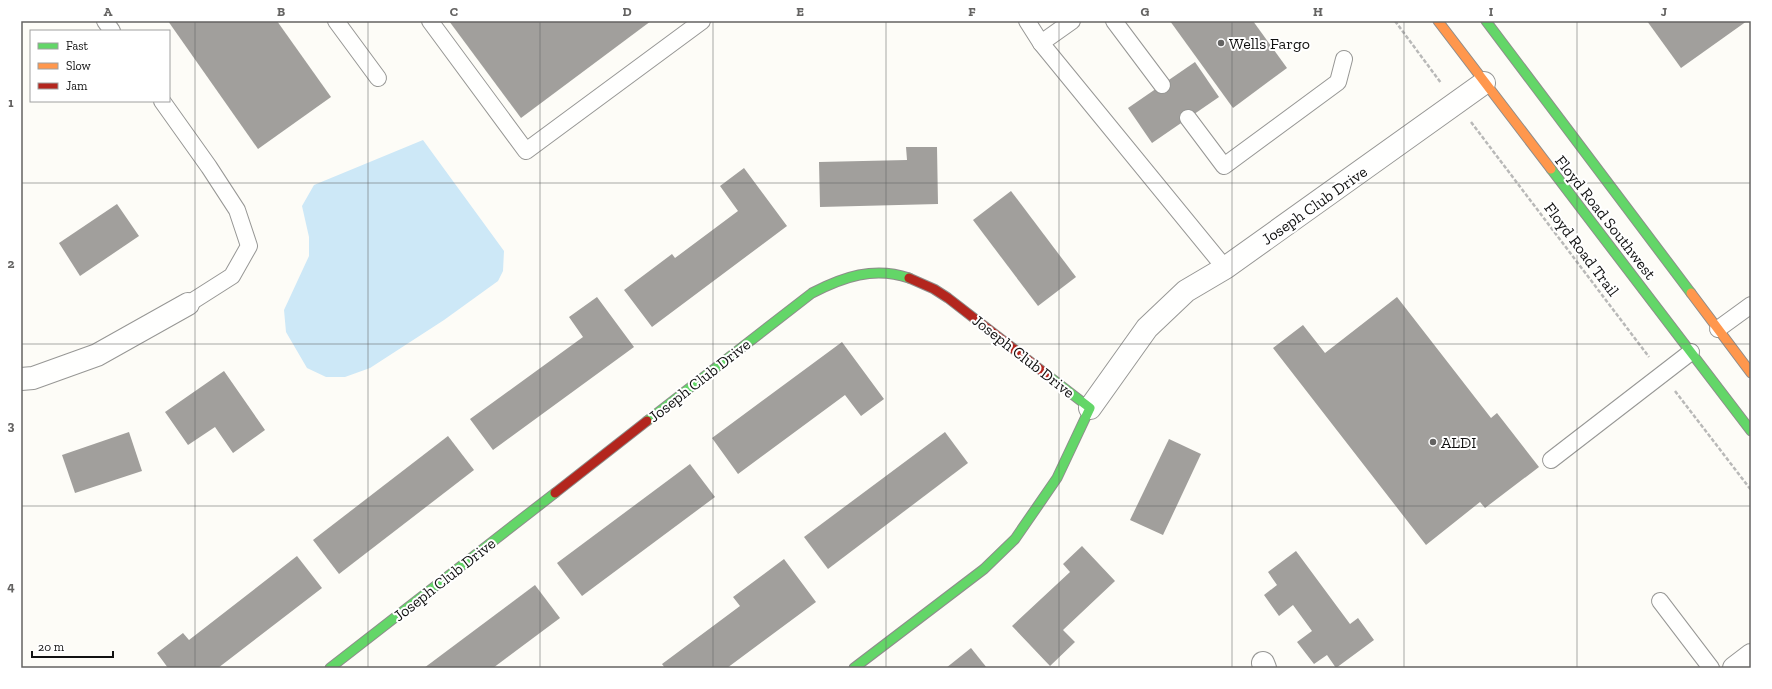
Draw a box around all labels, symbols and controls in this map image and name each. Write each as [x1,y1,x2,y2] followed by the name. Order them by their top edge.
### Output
[104,4,113,19] text: A
[277,4,285,19] text: B
[450,4,458,19] text: C
[622,4,632,19] text: D
[796,4,804,19] text: E
[968,4,976,19] text: F
[1141,4,1150,19] text: G
[1313,4,1323,19] text: H
[1489,4,1494,19] text: I
[1661,4,1667,19] text: J
[30,30,170,102] legend
[1229,34,1310,53] place label: Wells Fargo
[1216,38,1226,48] marker: Wells Fargo
[66,39,89,53] text: Fast
[66,59,92,73] text: Slow
[66,79,88,93] text: Jam
[8,95,14,110] text: 1
[1551,151,1660,283] street label: Floyd Road Southwest
[1258,162,1371,249] street label: Joseph Club Drive
[1540,199,1623,300] street label: Floyd Road Trail
[8,256,15,271] text: 2
[969,311,1079,402] street label: Joseph Club Drive
[644,335,754,426] street label: Joseph Club Drive
[8,418,15,433] text: 3
[1441,433,1476,452] place label: ALDI
[1428,437,1438,447] marker: ALDI
[389,534,499,625] street label: Joseph Club Drive
[7,579,15,594] text: 4
[32,633,113,659] scale bar
[38,640,65,654] text: 20 m

